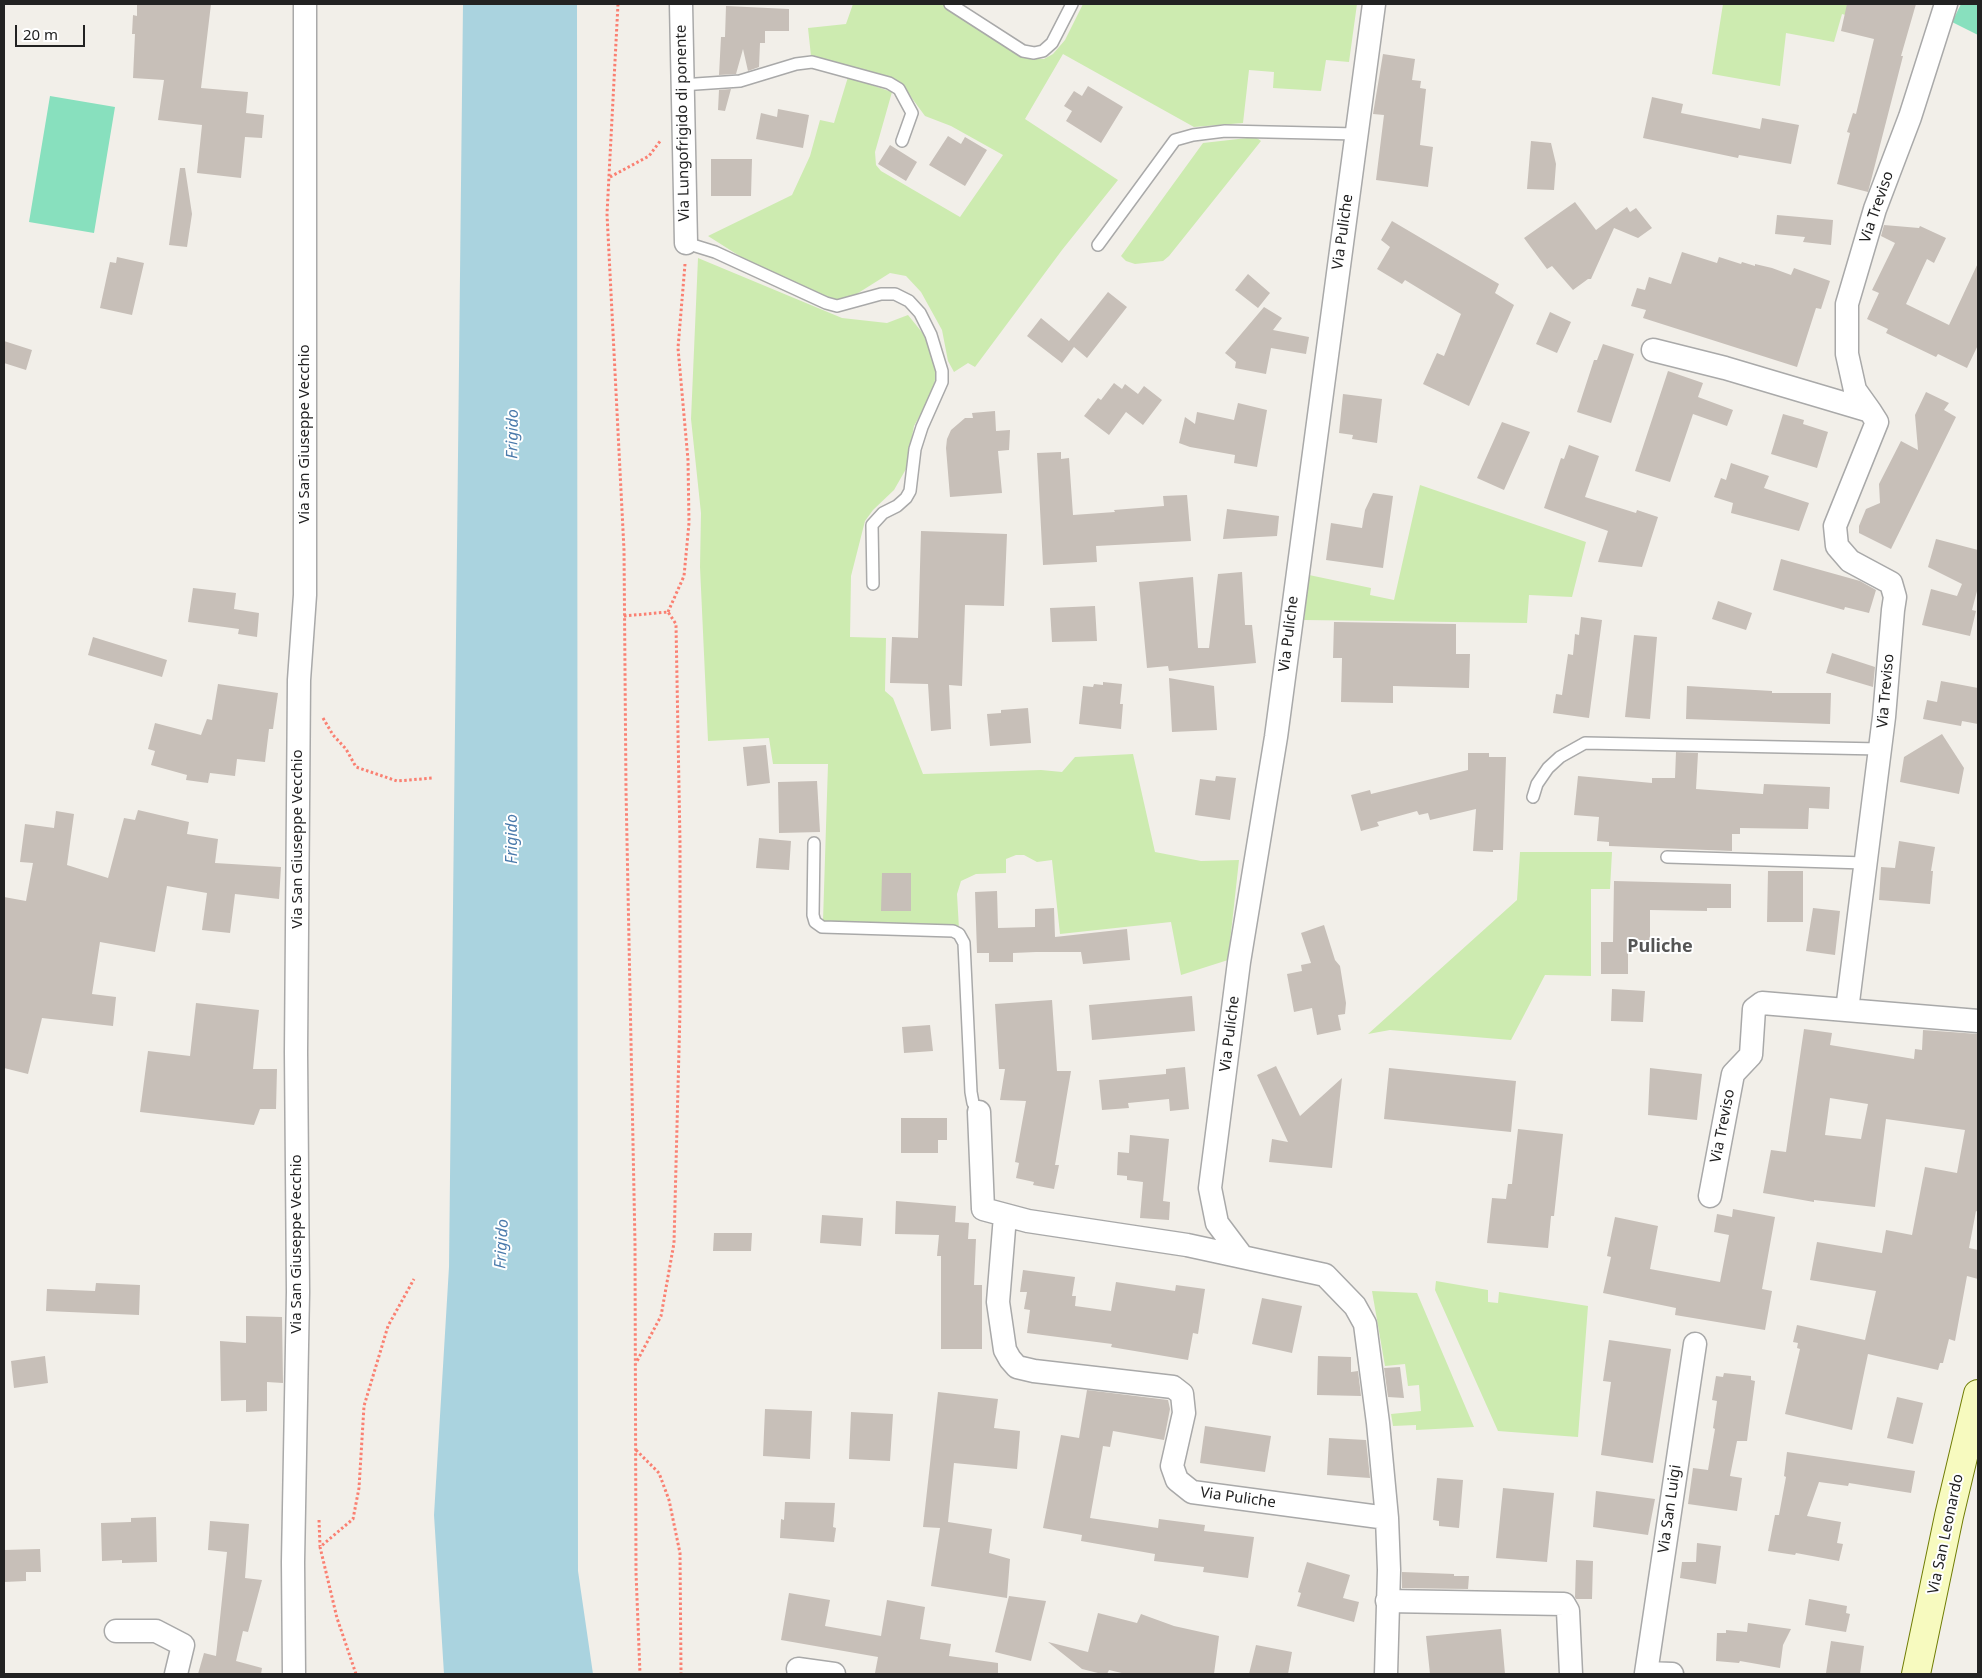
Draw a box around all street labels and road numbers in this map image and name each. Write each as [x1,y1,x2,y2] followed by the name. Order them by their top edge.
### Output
[672,25,694,221] street label: Via Lungofrigido di ponente
[1856,169,1898,245] street label: Via Treviso
[1329,193,1357,271] street label: Via Puliche
[296,344,314,524] street label: Via San Giuseppe Vecchio
[1275,595,1303,673] street label: Via Puliche
[1874,653,1898,729] street label: Via Treviso
[289,749,307,929] street label: Via San Giuseppe Vecchio
[1216,995,1244,1073] street label: Via Puliche
[1707,1088,1739,1164] street label: Via Treviso
[288,1154,306,1334] street label: Via San Giuseppe Vecchio
[1655,1464,1685,1554] street label: Via San Luigi
[1924,1472,1968,1596] street label: Via San Leonardo
[1199,1484,1277,1512] street label: Via Puliche

